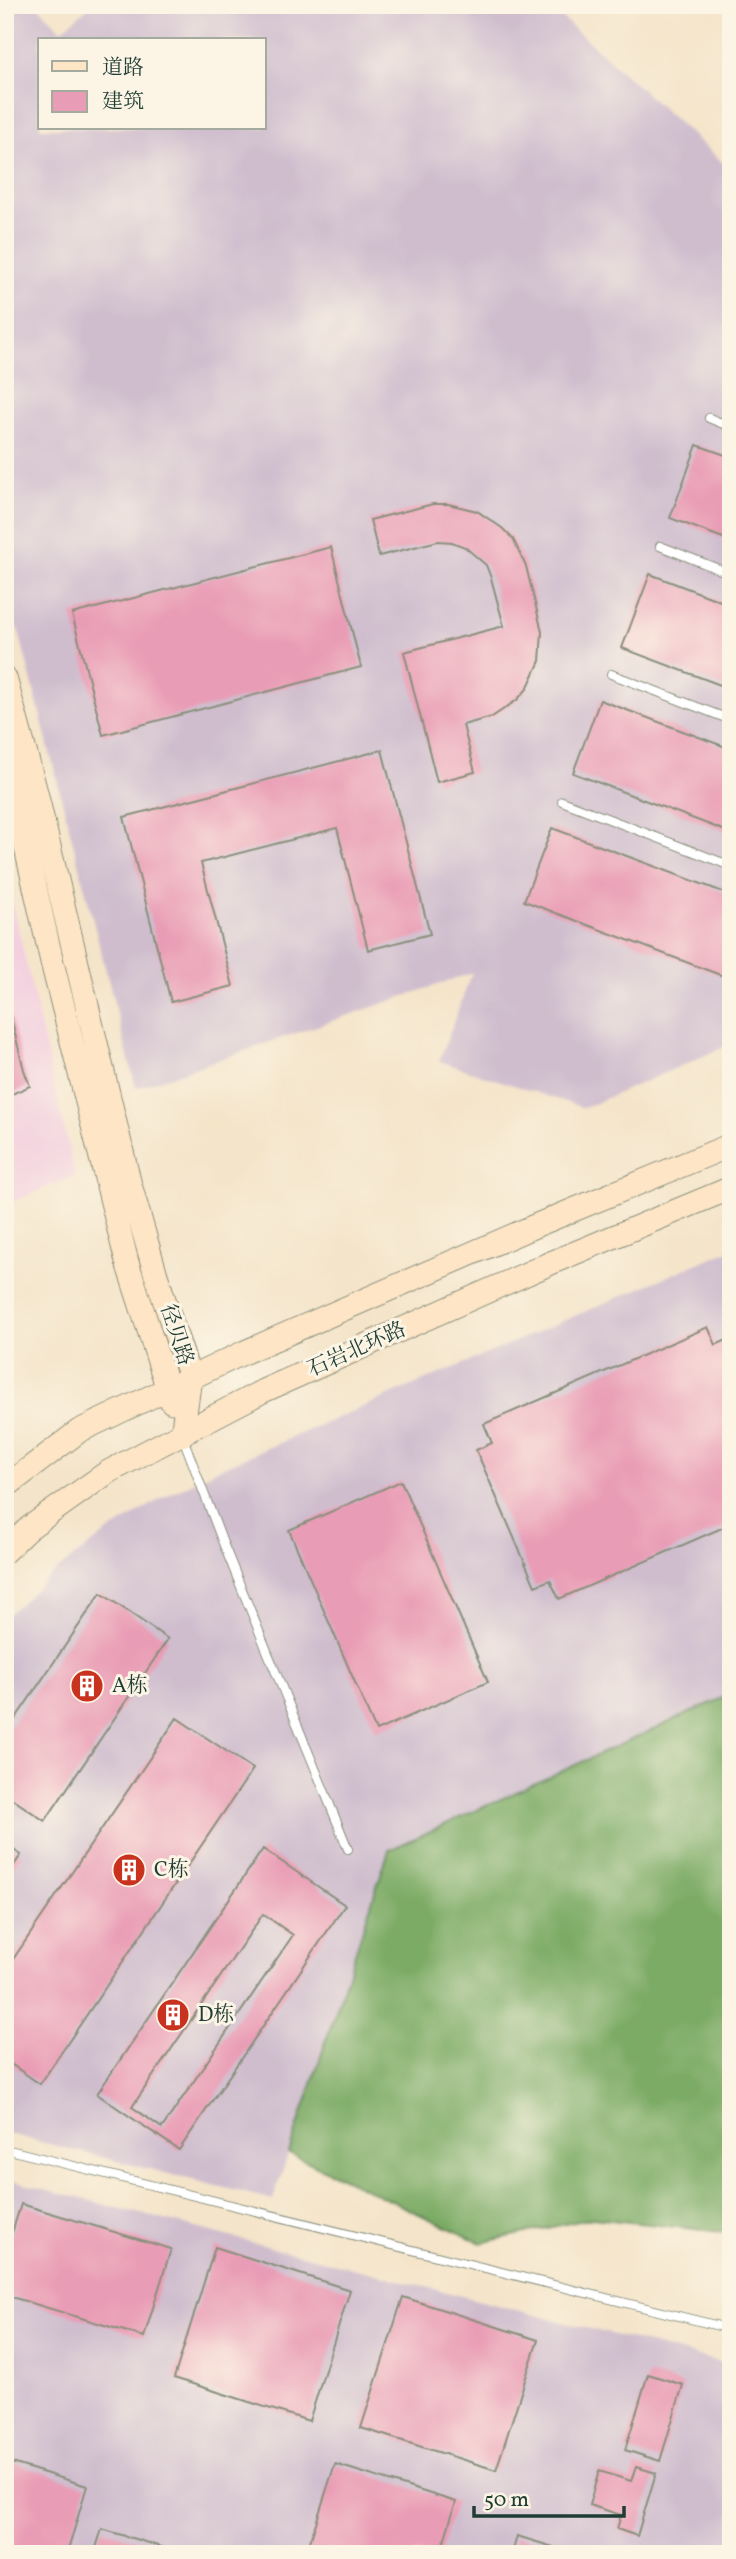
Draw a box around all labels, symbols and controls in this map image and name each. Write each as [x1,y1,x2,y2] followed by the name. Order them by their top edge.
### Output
[38,38,266,130] legend
[102,54,144,83] text: 道路
[102,88,144,117] text: 建筑
[152,1301,200,1369] street label: 径贝路
[303,1315,411,1385] street label: 石岩北环路
[68,1667,106,1705] building icon: A栋
[112,1672,148,1701] place label: A栋
[110,1851,148,1889] building icon: C栋
[154,1856,189,1885] place label: C栋
[154,1996,192,2034] building icon: D栋
[198,2001,234,2030] place label: D栋
[474,2475,624,2519] scale bar
[484,2486,529,2515] text: 50 m

